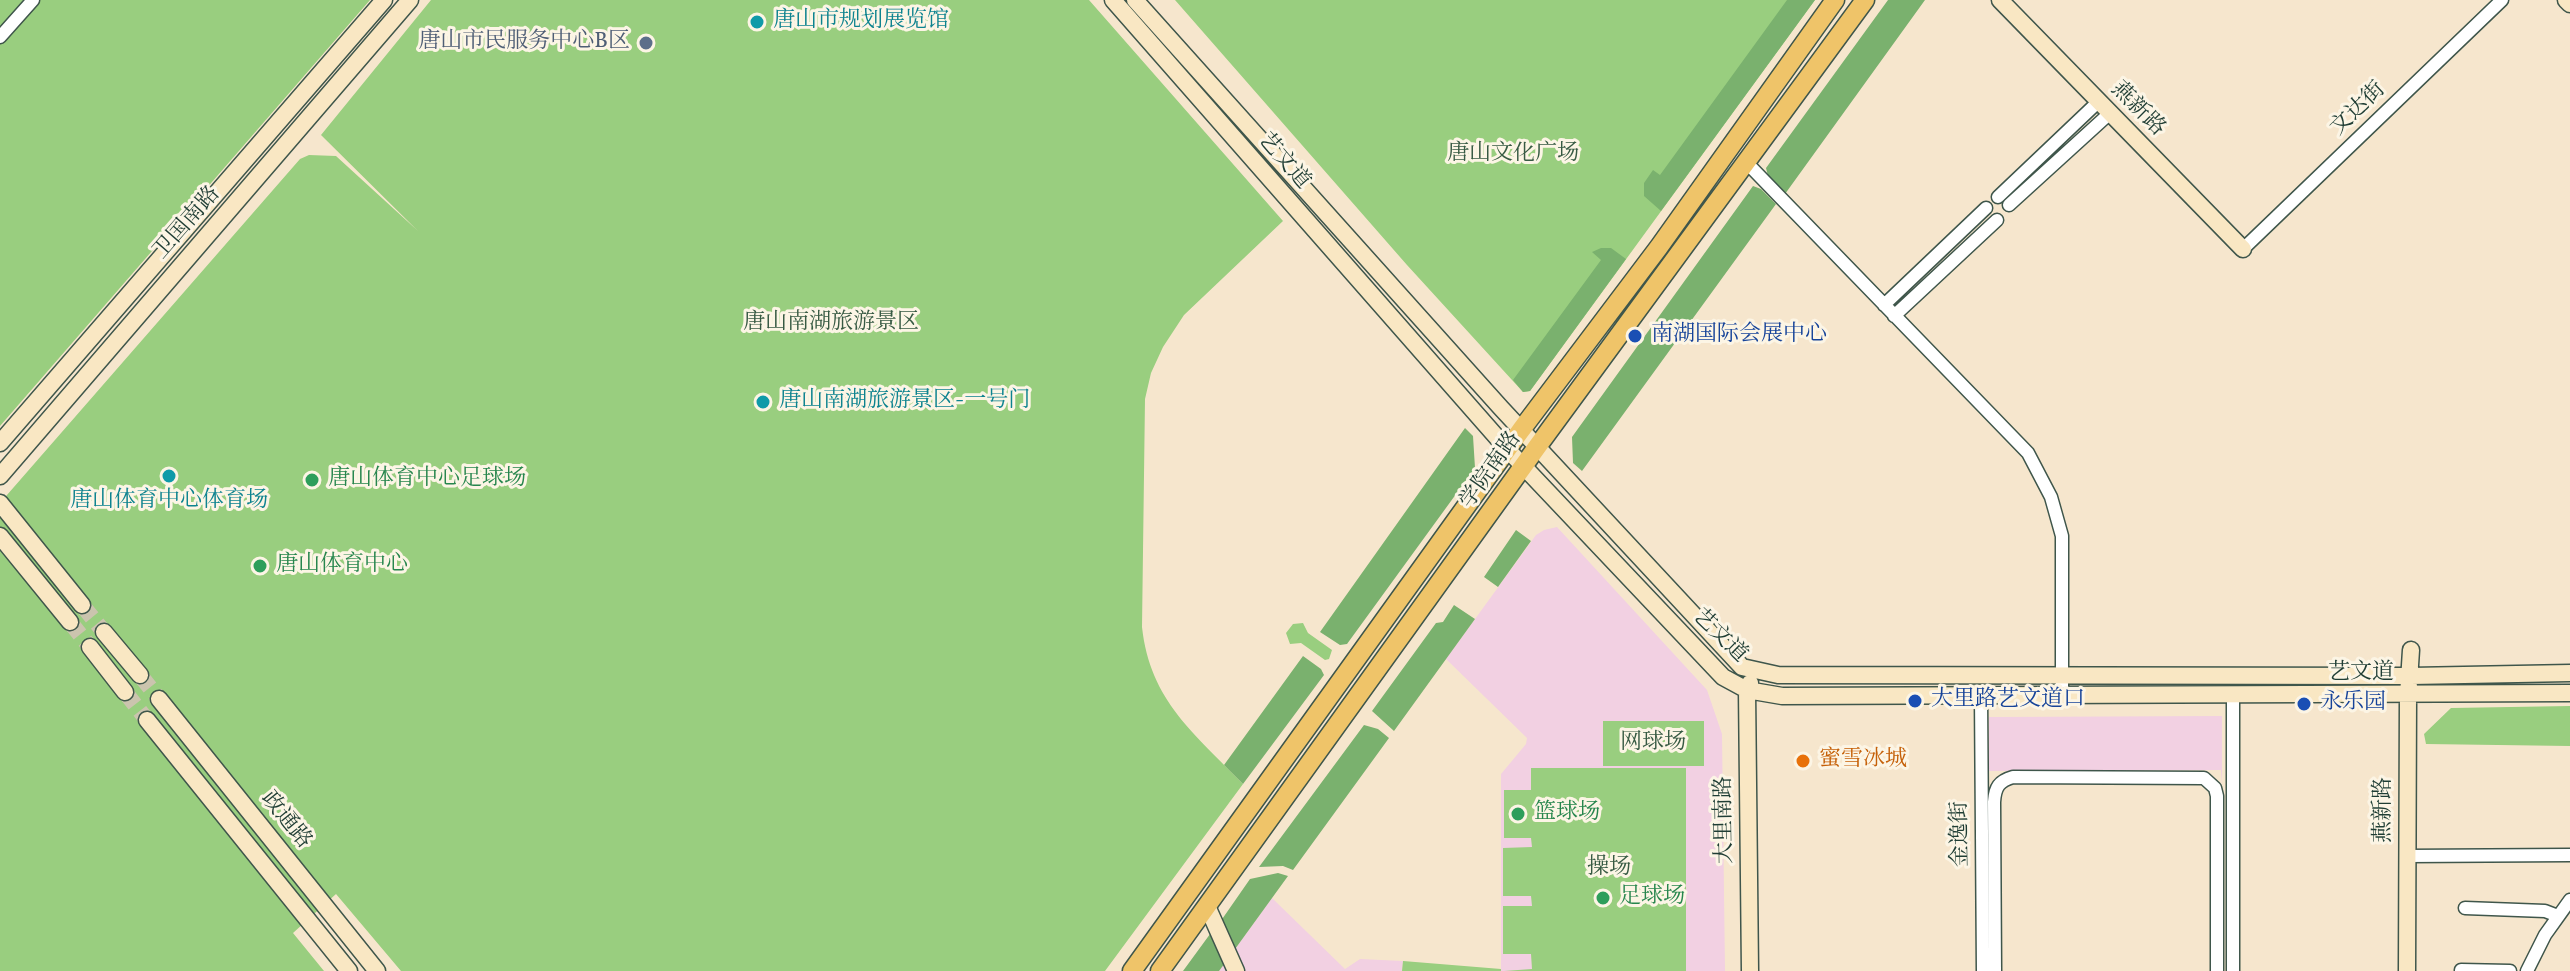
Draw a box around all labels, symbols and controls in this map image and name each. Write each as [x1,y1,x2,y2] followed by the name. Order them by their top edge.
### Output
[773,9,949,35] place label: 唐山市规划展览馆
[748,13,766,31] marker: 唐山市规划展览馆
[418,30,630,56] place label: 唐山市民服务中心B区
[637,34,655,52] marker: 唐山市民服务中心B区
[2104,77,2170,143] street label: 燕新路
[2326,78,2392,142] street label: 文达街
[1251,128,1315,196] street label: 艺文道
[1447,142,1579,168] park label: 唐山文化广场
[149,182,227,266] street label: 卫国南路
[743,311,919,337] park label: 唐山南湖旅游景区
[1651,323,1827,349] place label: 南湖国际会展中心
[1626,327,1644,345] marker: 南湖国际会展中心
[779,389,1030,415] place label: 唐山南湖旅游景区-一号门
[754,393,772,411] marker: 唐山南湖旅游景区-一号门
[1456,427,1528,515] street label: 学院南路
[160,467,178,485] marker: 唐山体育中心体育场
[328,467,526,493] place label: 唐山体育中心足球场
[303,471,321,489] marker: 唐山体育中心足球场
[70,489,268,515] place label: 唐山体育中心体育场
[276,553,408,579] place label: 唐山体育中心
[251,557,269,575] marker: 唐山体育中心
[1686,605,1752,669] street label: 艺文道
[2328,661,2394,687] street label: 艺文道
[1931,688,2085,714] place label: 大里路艺文道口
[2320,691,2386,717] place label: 永乐园
[1906,692,1924,710] marker: 大里路艺文道口
[2295,695,2313,713] marker: 永乐园
[1620,731,1686,757] park label: 网球场
[1819,748,1907,774] place label: 蜜雪冰城
[1794,752,1812,770] marker: 蜜雪冰城
[1712,776,1740,864] street label: 大里南路
[2372,777,2398,843] street label: 燕新路
[254,787,316,855] street label: 政通路
[1534,801,1600,827] place label: 篮球场
[1948,801,1976,867] street label: 金逸街
[1509,805,1527,823] marker: 篮球场
[1587,856,1631,882] park label: 操场
[1619,885,1685,911] place label: 足球场
[1594,889,1612,907] marker: 足球场

